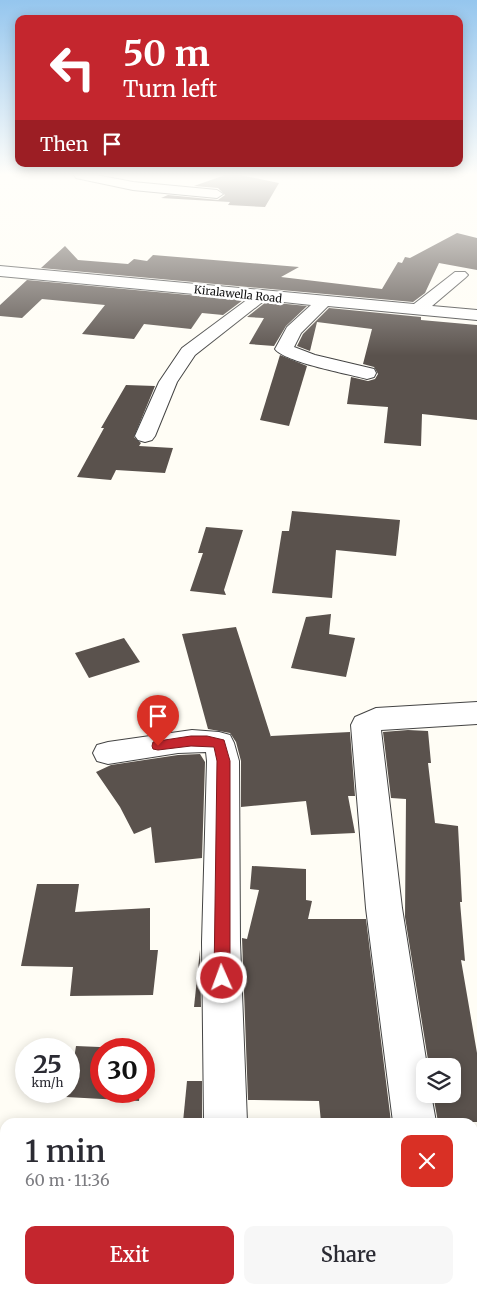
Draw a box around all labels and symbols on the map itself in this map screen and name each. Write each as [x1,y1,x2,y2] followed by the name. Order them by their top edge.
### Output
[193,282,283,306] street label: Kiralawella Road
[137,695,179,746] pin
[195,951,247,1003] position arrow
[90,1038,155,1103] speed limit sign: 30

